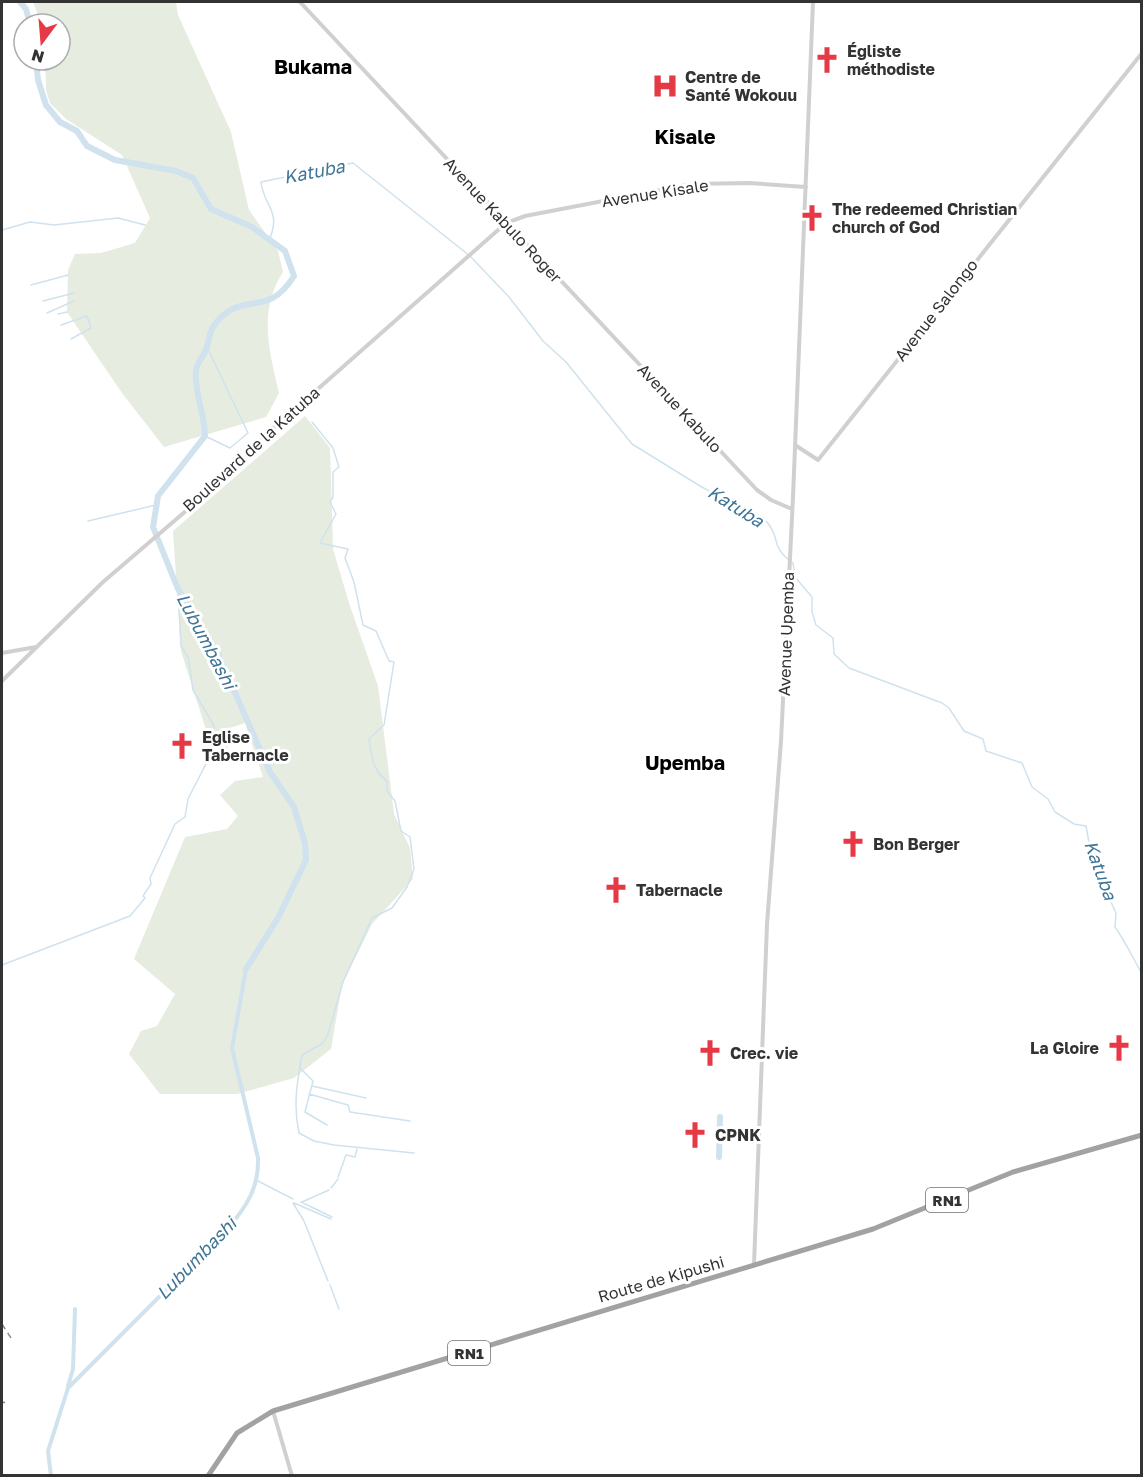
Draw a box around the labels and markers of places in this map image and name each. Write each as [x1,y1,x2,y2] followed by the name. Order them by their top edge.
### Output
[847,41,935,79] place label: Égliste méthodiste
[812,45,842,75] church icon: Égliste méthodiste
[685,67,797,105] place label: Centre de Santé Wokouu
[650,71,680,101] hospital icon: Centre de Santé Wokouu
[832,199,1017,237] place label: The redeemed Christian church of God
[797,203,827,233] church icon: The redeemed Christian church of God
[202,727,289,765] place label: Eglise Tabernacle
[167,731,197,761] church icon: Eglise Tabernacle
[838,829,868,859] church icon: Bon Berger
[873,834,960,854] place label: Bon Berger
[601,875,631,905] church icon: Tabernacle
[636,880,723,900] place label: Tabernacle
[1104,1033,1134,1063] church icon: La Gloire
[695,1038,725,1068] church icon: Crec. vie
[1030,1038,1099,1058] place label: La Gloire
[730,1043,798,1063] place label: Crec. vie
[680,1120,710,1150] church icon: CPNK
[715,1125,761,1145] place label: CPNK

